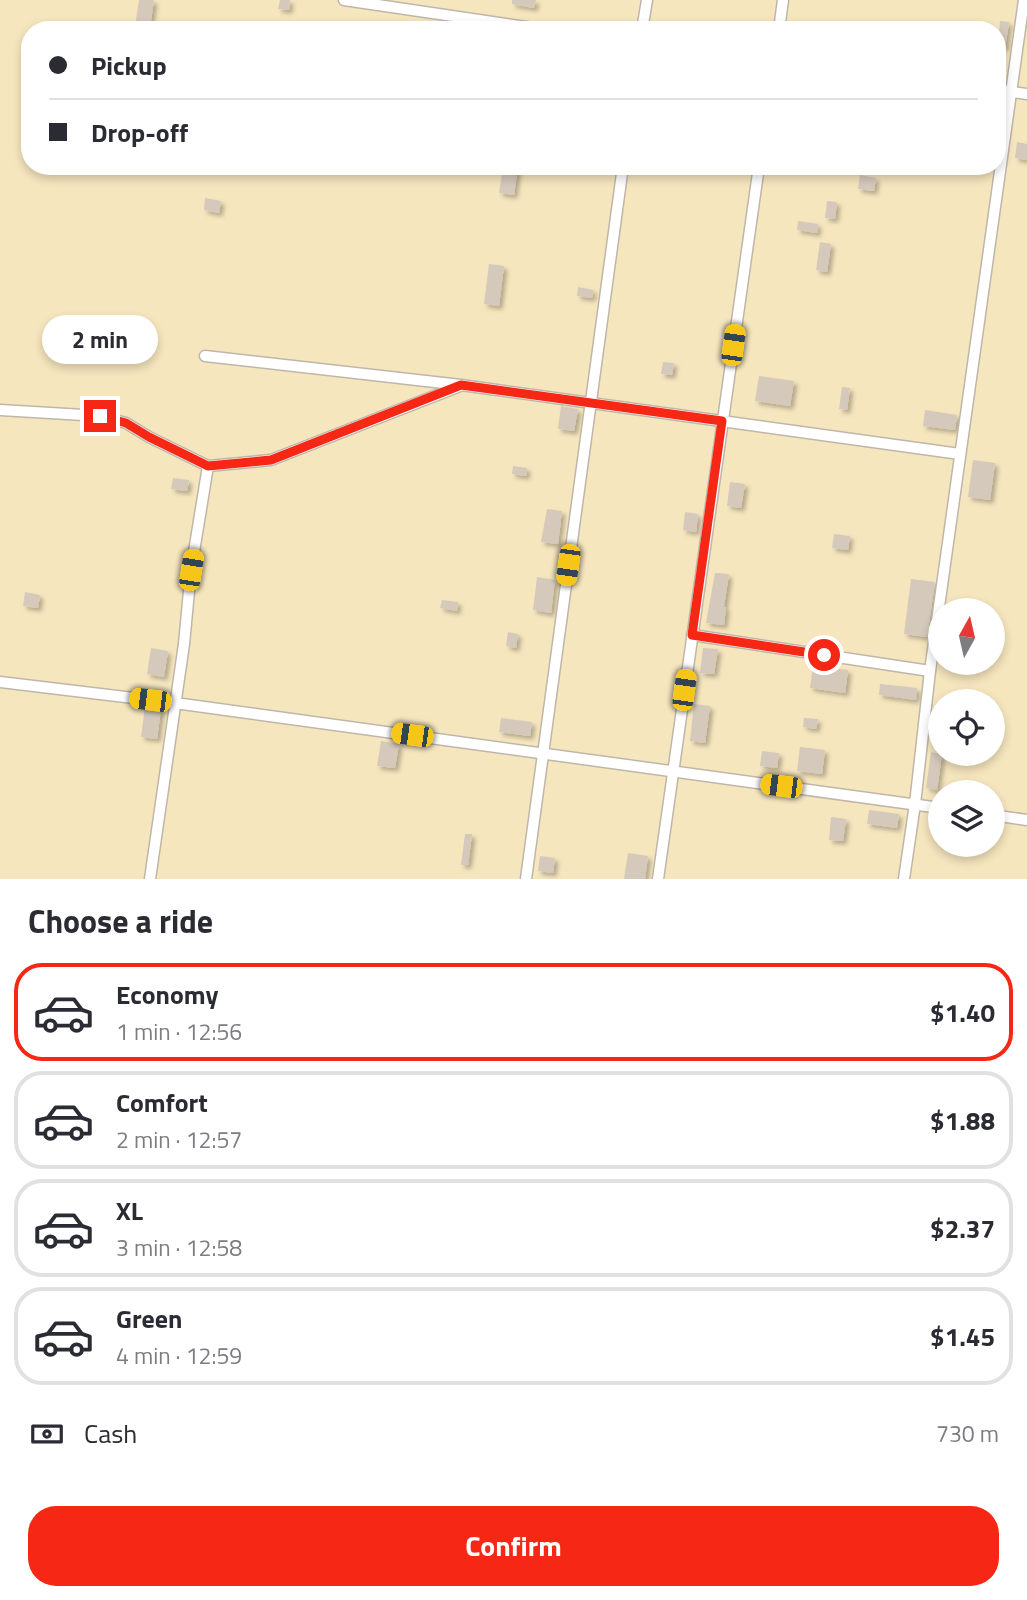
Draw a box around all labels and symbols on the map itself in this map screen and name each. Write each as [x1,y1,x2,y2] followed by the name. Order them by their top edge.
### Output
[42,314,158,364] callout: 2 min
[720,323,747,367] car
[84,400,116,432] route end
[555,543,582,587] car
[178,548,205,592] car
[928,598,1004,676] north arrow
[808,639,840,671] route start
[671,668,698,712] car
[128,687,173,713] car
[390,722,435,748] car
[759,773,804,799] car

